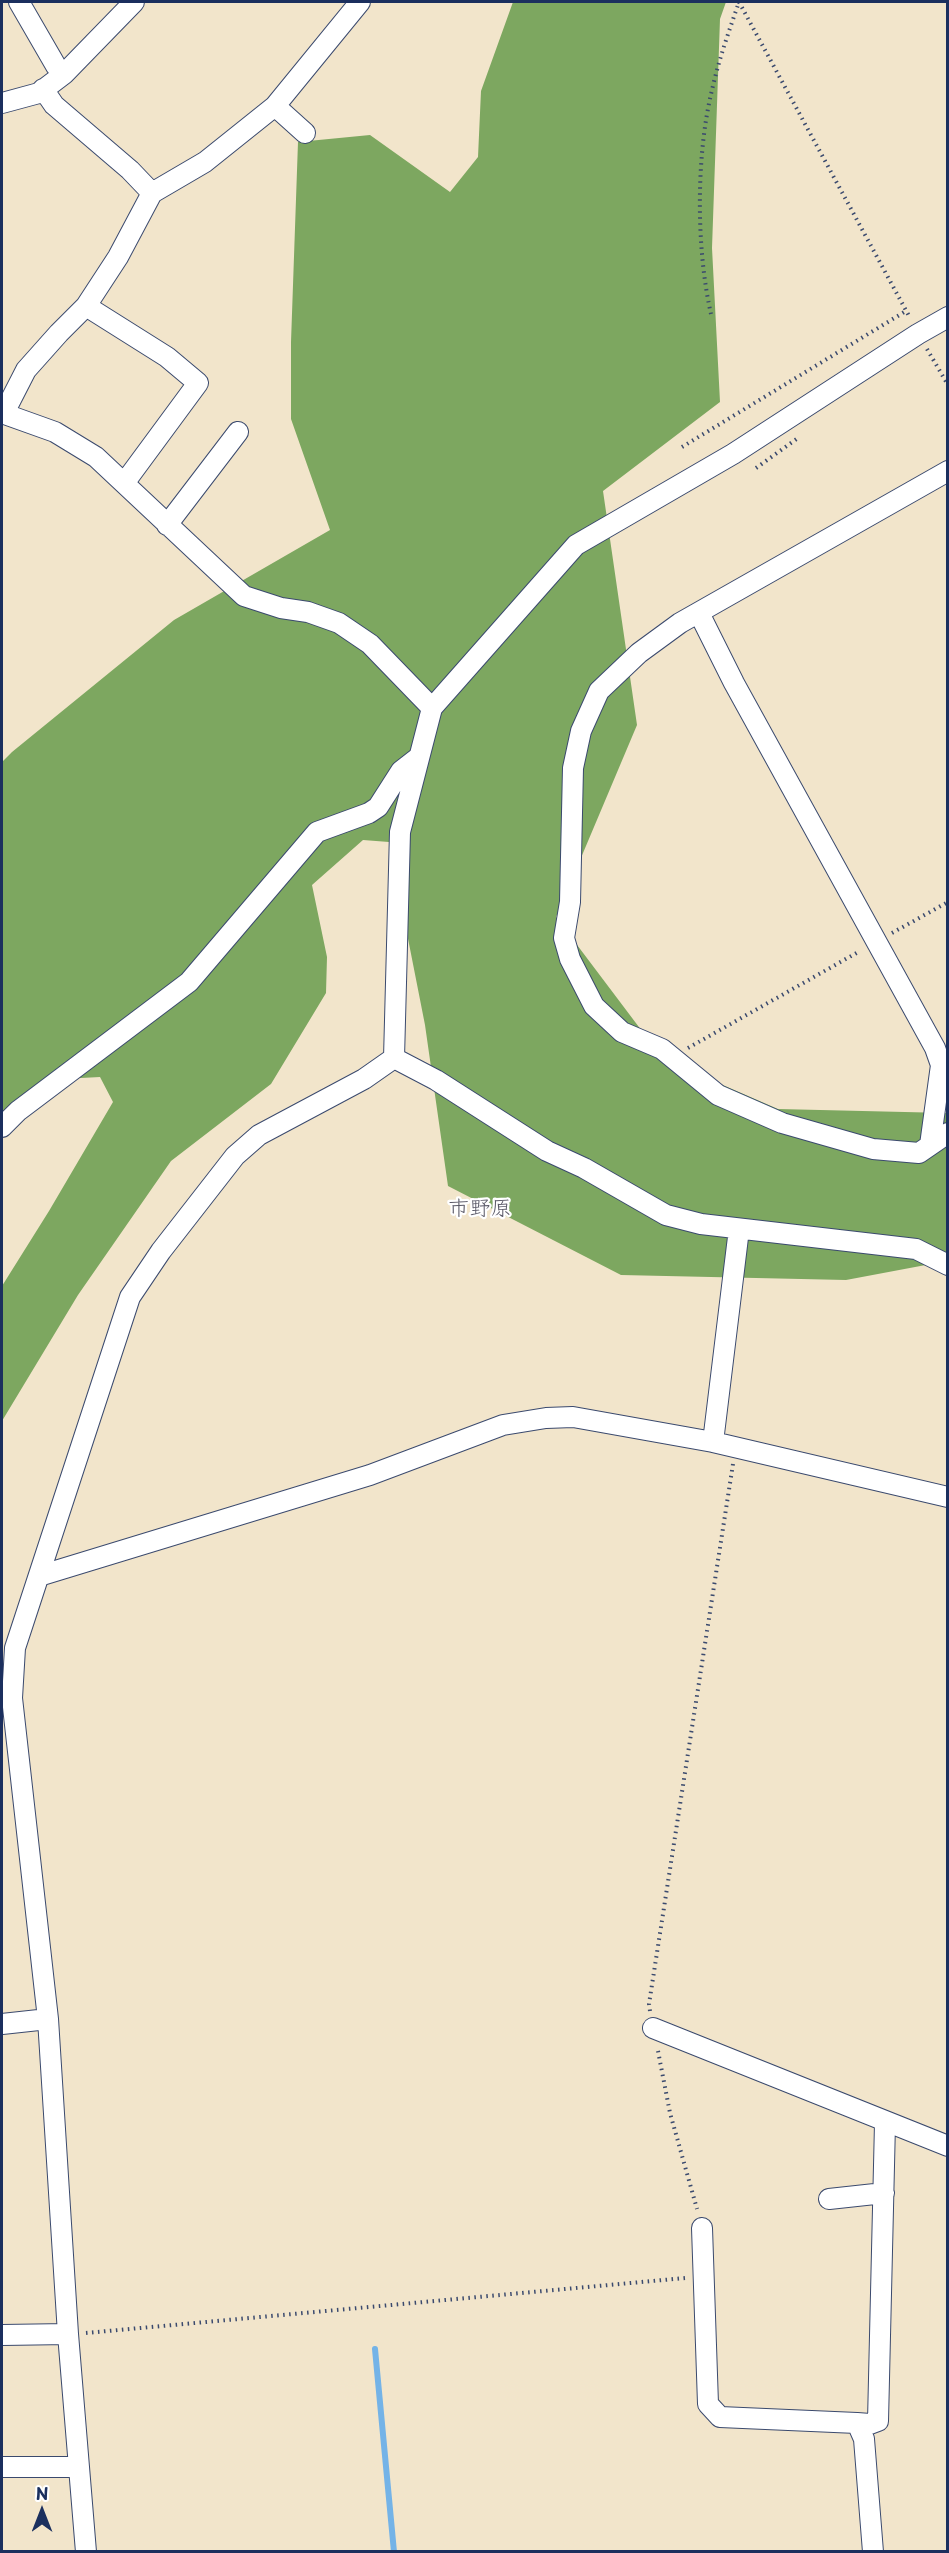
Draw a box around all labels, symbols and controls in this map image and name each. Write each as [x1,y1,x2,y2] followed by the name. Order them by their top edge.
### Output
[449,1196,511,1222] district label: 市野原
[12,2481,72,2541] north arrow
[36,2481,48,2505] text: N

